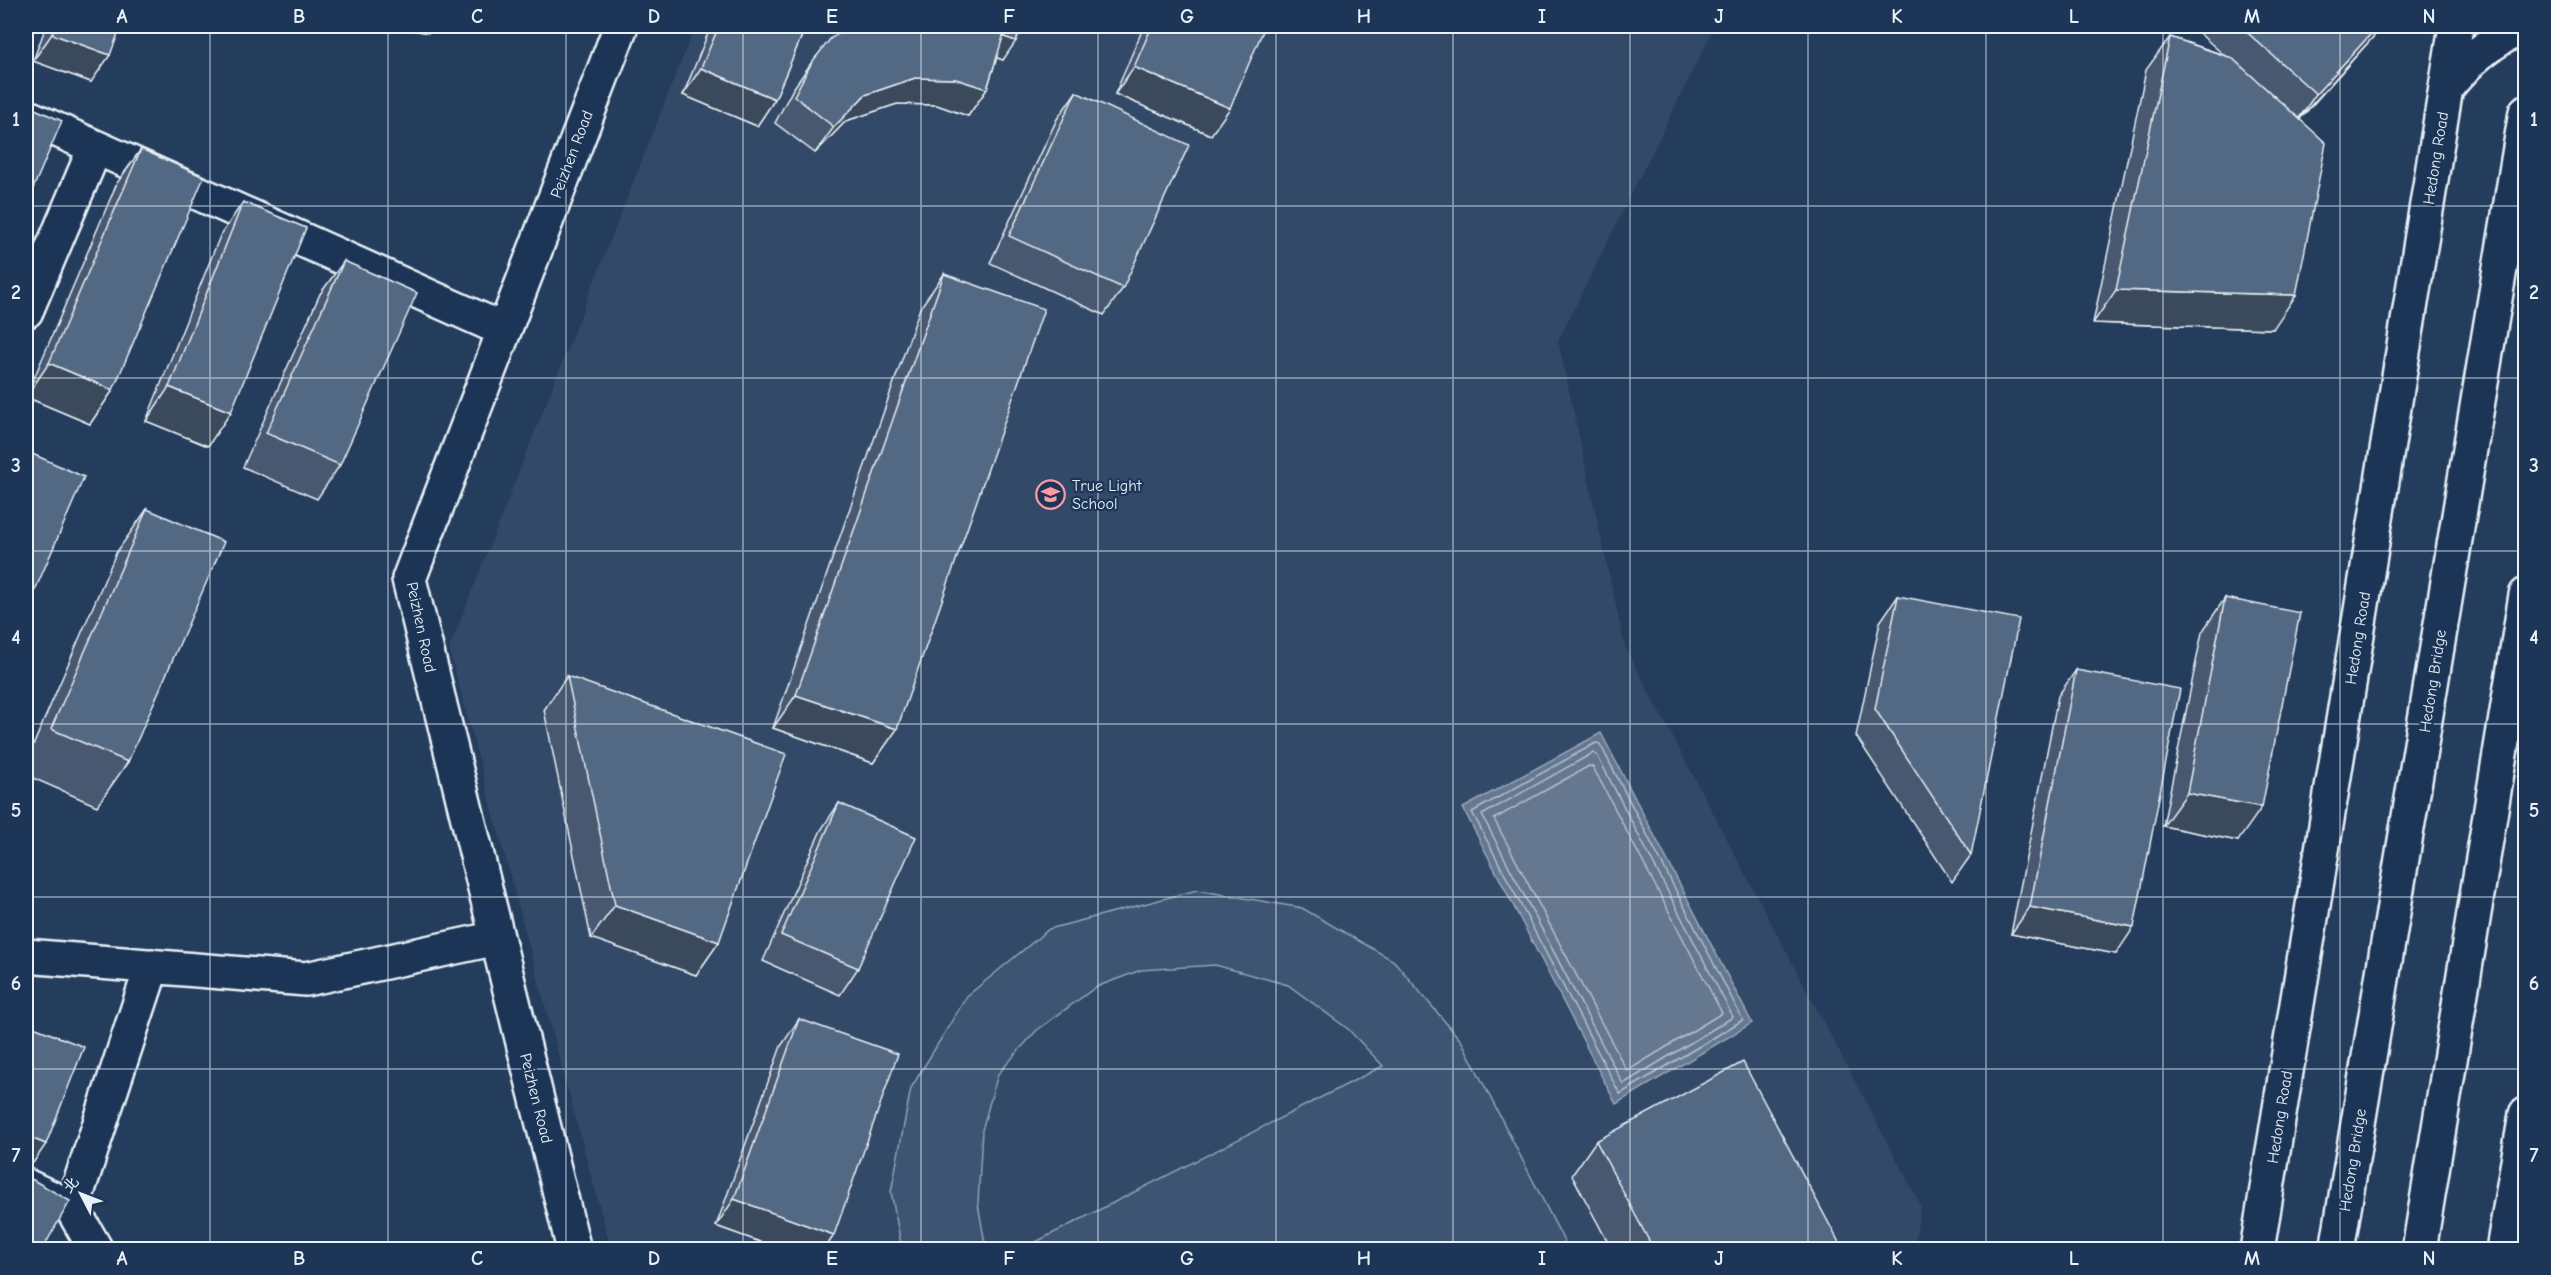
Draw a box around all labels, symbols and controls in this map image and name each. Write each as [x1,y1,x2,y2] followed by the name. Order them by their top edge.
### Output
[116,5,128,28] text: A
[293,5,305,28] text: B
[471,5,483,28] text: C
[648,5,660,28] text: D
[826,5,838,28] text: E
[1003,5,1015,28] text: F
[1180,5,1194,28] text: G
[1357,5,1371,28] text: H
[1538,5,1546,28] text: I
[1714,5,1724,28] text: J
[1891,5,1903,28] text: K
[2069,5,2079,28] text: L
[2244,5,2260,28] text: M
[2422,5,2436,28] text: N
[12,108,20,131] text: 1
[547,108,597,201] street label: Peizhen Road
[2530,108,2538,131] text: 1
[2420,110,2452,206] street label: Hedong Road
[11,281,21,304] text: 2
[2529,281,2539,304] text: 2
[11,454,21,477] text: 3
[2529,454,2539,477] text: 3
[1072,477,1142,513] place label: True Light School
[1035,478,1067,510] school or university icon: True Light School
[403,580,439,674] street label: Peizhen Road
[2342,590,2374,686] street label: Hedong Road
[11,626,21,649] text: 4
[2529,626,2539,649] text: 4
[2416,628,2450,734] street label: Hedong Bridge
[11,799,21,822] text: 5
[2529,799,2539,822] text: 5
[11,972,21,995] text: 6
[2529,972,2539,995] text: 6
[516,1051,556,1145] street label: Peizhen Road
[2264,1069,2296,1165] street label: Hedong Road
[2336,1107,2370,1213] street label: Hedong Bridge
[12,1144,21,1167] text: 7
[2530,1144,2539,1167] text: 7
[51,1164,111,1224] north arrow
[59,1173,83,1197] text: 北
[116,1247,128,1270] text: A
[293,1247,305,1270] text: B
[471,1247,483,1270] text: C
[648,1247,660,1270] text: D
[826,1247,838,1270] text: E
[1003,1247,1015,1270] text: F
[1180,1247,1194,1270] text: G
[1357,1247,1371,1270] text: H
[1538,1247,1546,1270] text: I
[1714,1247,1724,1270] text: J
[1891,1247,1903,1270] text: K
[2069,1247,2079,1270] text: L
[2244,1247,2260,1270] text: M
[2422,1247,2436,1270] text: N

